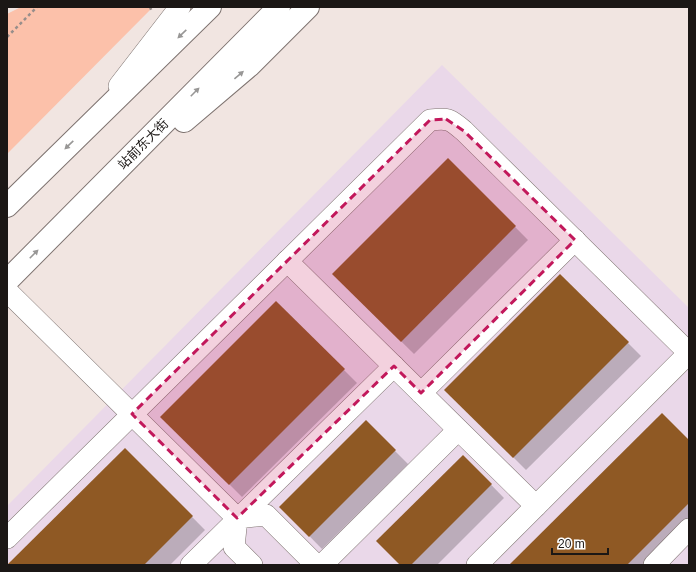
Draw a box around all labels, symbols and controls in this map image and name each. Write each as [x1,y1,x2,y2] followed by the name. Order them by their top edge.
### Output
[177,29,187,39] one-way arrow
[233,70,244,79] one-way arrow
[190,87,200,97] one-way arrow
[115,116,171,172] street label: 站前东大街
[64,140,74,150] one-way arrow
[29,249,39,259] one-way arrow
[552,530,608,556] scale bar
[558,537,585,551] text: 20 m

